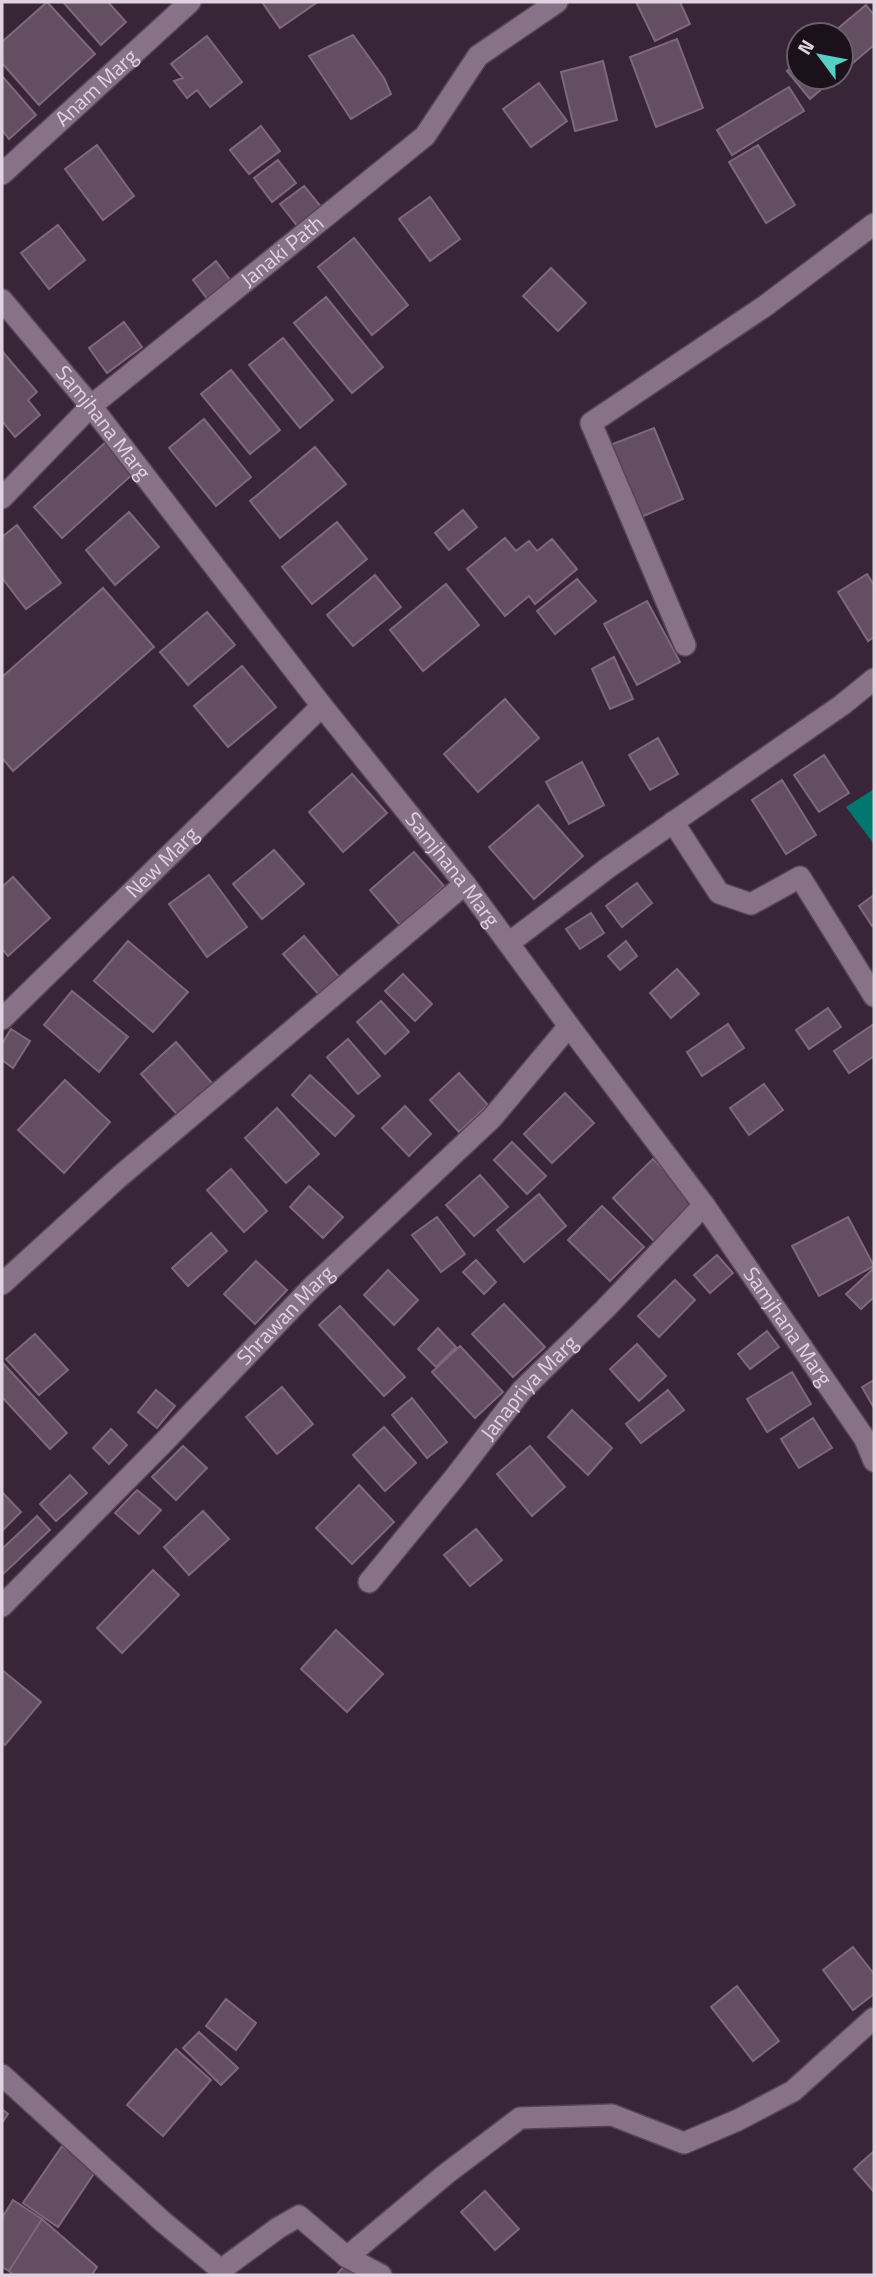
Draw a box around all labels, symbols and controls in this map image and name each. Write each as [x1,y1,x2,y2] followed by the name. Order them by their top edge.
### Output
[785,21,855,91] north arrow
[789,33,821,60] text: N
[47,40,145,133] street label: Anam Marg
[233,207,330,294] street label: Janaki Path
[48,358,159,486] street label: Samjhana Marg
[398,804,508,933] street label: Samjhana Marg
[118,818,205,905] street label: New Marg
[228,1257,341,1372] street label: Shrawan Marg
[736,1260,841,1392] street label: Samjhana Marg
[472,1327,585,1447] street label: Janapriya Marg

